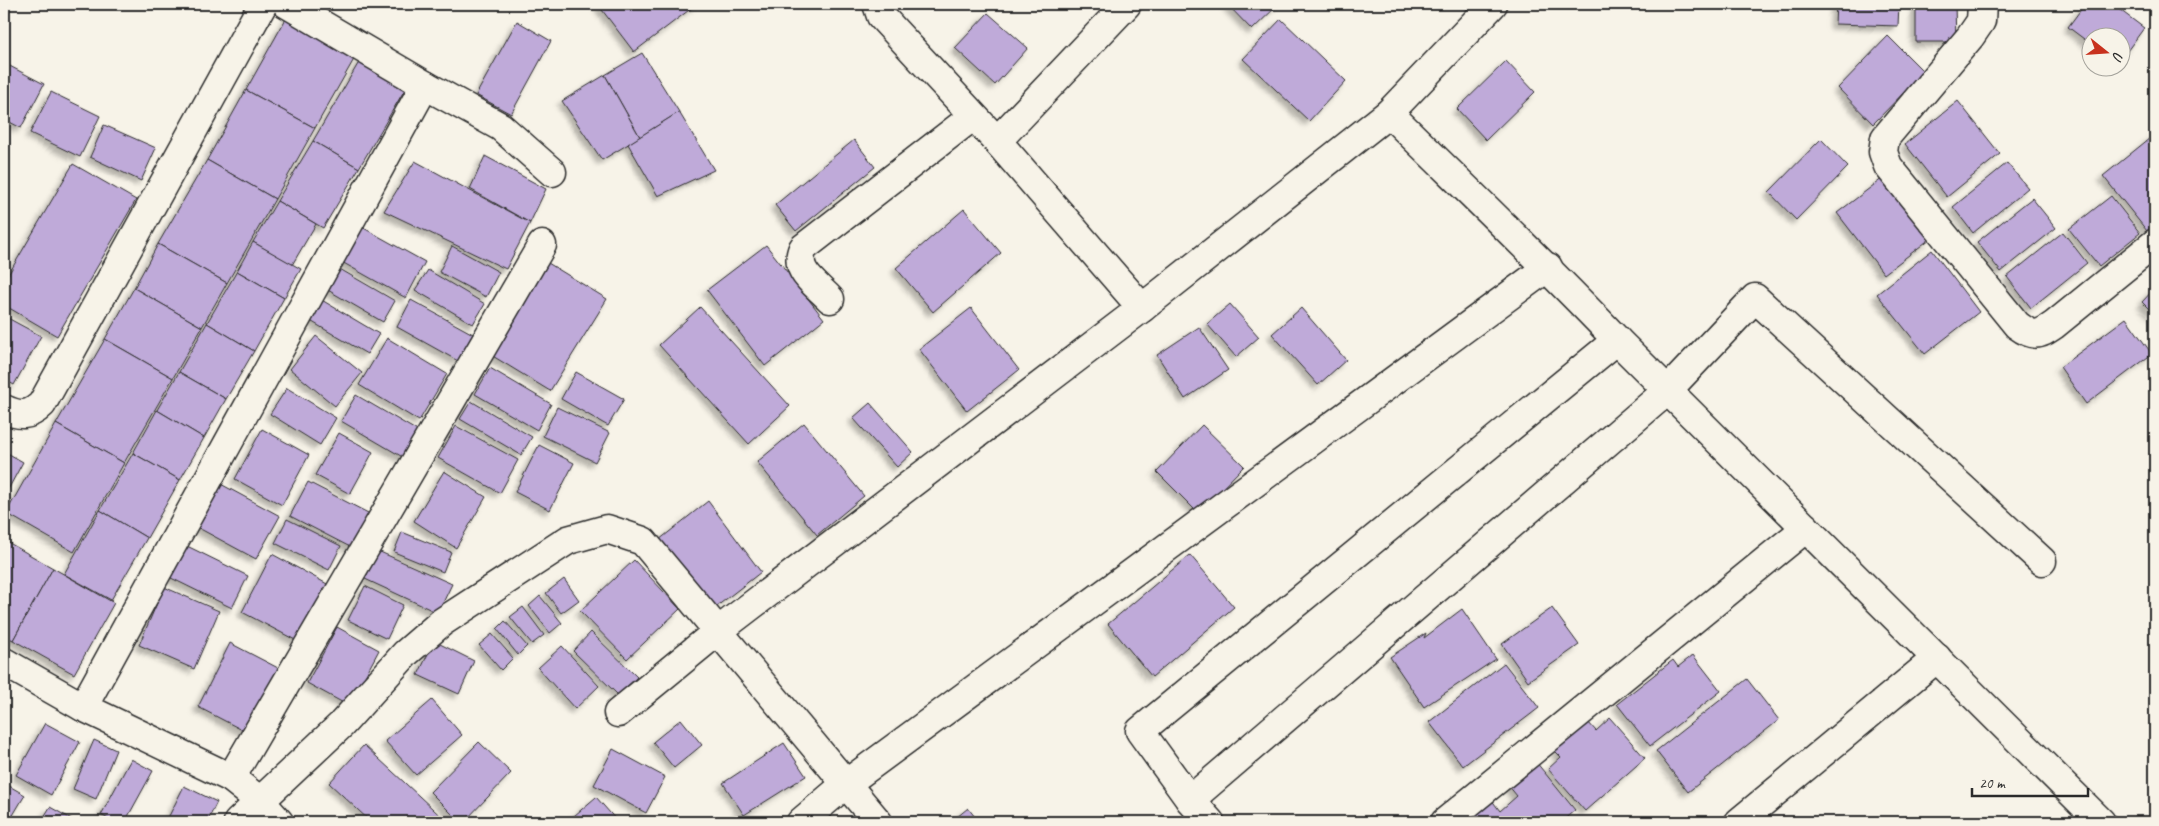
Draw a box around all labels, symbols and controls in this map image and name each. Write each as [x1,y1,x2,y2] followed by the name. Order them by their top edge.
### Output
[2082,28,2132,78] north arrow
[2108,50,2127,64] text: U
[1972,766,2088,798] scale bar
[1979,774,2006,793] text: 20 m

